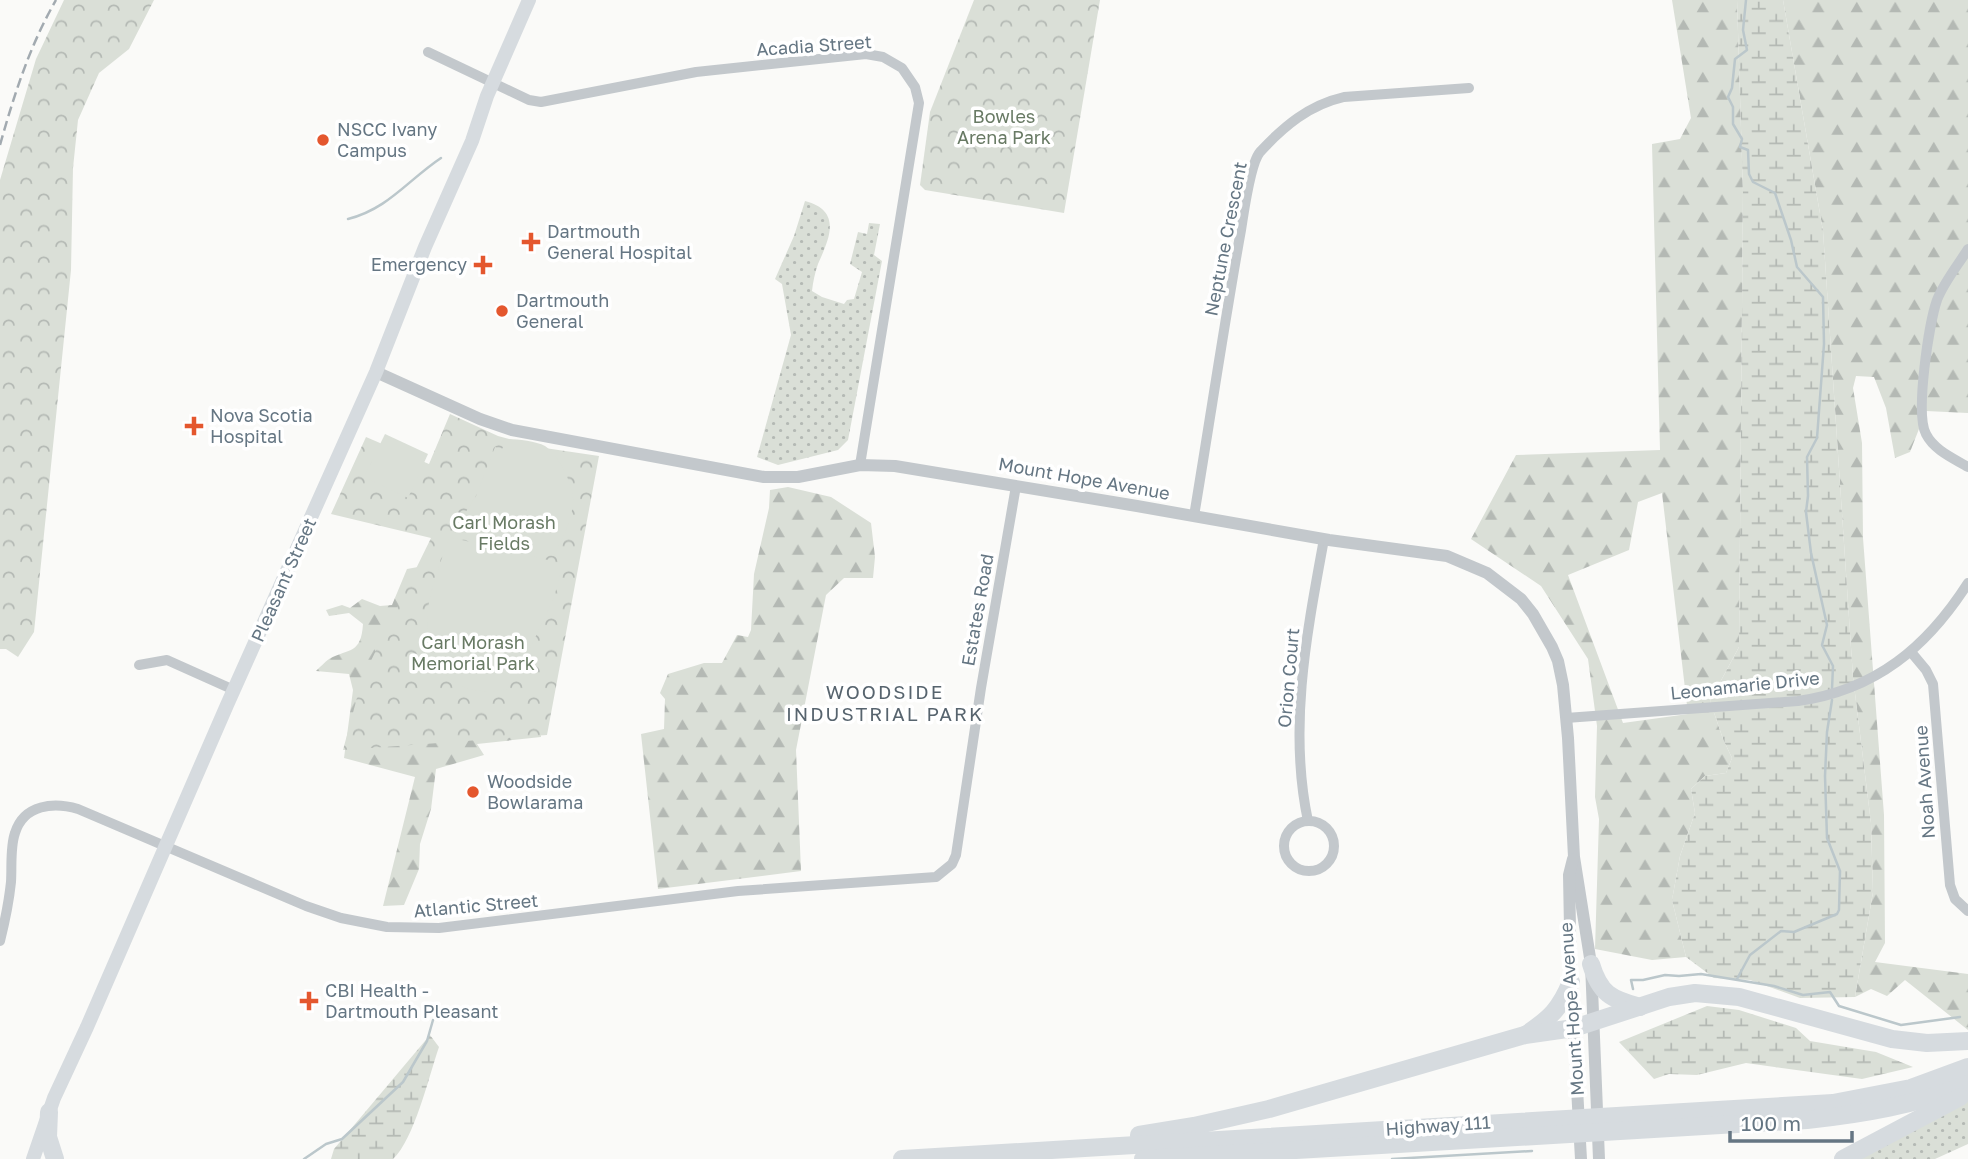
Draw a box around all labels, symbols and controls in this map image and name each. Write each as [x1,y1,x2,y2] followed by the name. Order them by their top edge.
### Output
[755,30,872,60] street label: Acadia Street
[957,105,1051,148] park label: Bowles Arena Park
[337,118,437,161] place label: NSCC Ivany Campus
[315,132,331,148] marker: NSCC Ivany Campus
[1199,160,1251,318] street label: Neptune Crescent
[547,220,692,263] place label: Dartmouth General Hospital
[521,232,541,252] marker: Dartmouth General Hospital
[371,253,467,275] place label: Emergency
[473,255,493,275] marker: Emergency
[516,289,609,332] place label: Dartmouth General
[494,303,510,319] marker: Dartmouth General
[210,404,313,447] place label: Nova Scotia Hospital
[184,416,204,436] marker: Nova Scotia Hospital
[997,452,1172,504] street label: Mount Hope Avenue
[452,511,556,554] park label: Carl Morash Fields
[246,514,320,645] street label: Pleasant Street
[956,552,998,668] street label: Estates Road
[1273,627,1303,729] street label: Orion Court
[411,631,535,674] park label: Carl Morash Memorial Park
[1669,666,1821,704] street label: Leonamarie Drive
[786,680,984,725] district label: WOODSIDE INDUSTRIAL PARK
[1909,725,1939,840] street label: Noah Avenue
[487,770,583,813] place label: Woodside Bowlarama
[465,784,481,800] marker: Woodside Bowlarama
[413,889,539,921] street label: Atlantic Street
[1554,922,1588,1097] street label: Mount Hope Avenue
[325,979,499,1022] place label: CBI Health - Dartmouth Pleasant
[299,991,319,1011] marker: CBI Health - Dartmouth Pleasant
[1730,1100,1853,1144] scale bar
[1385,1110,1491,1140] street label: Highway 111
[1741,1110,1801,1136] text: 100 m

